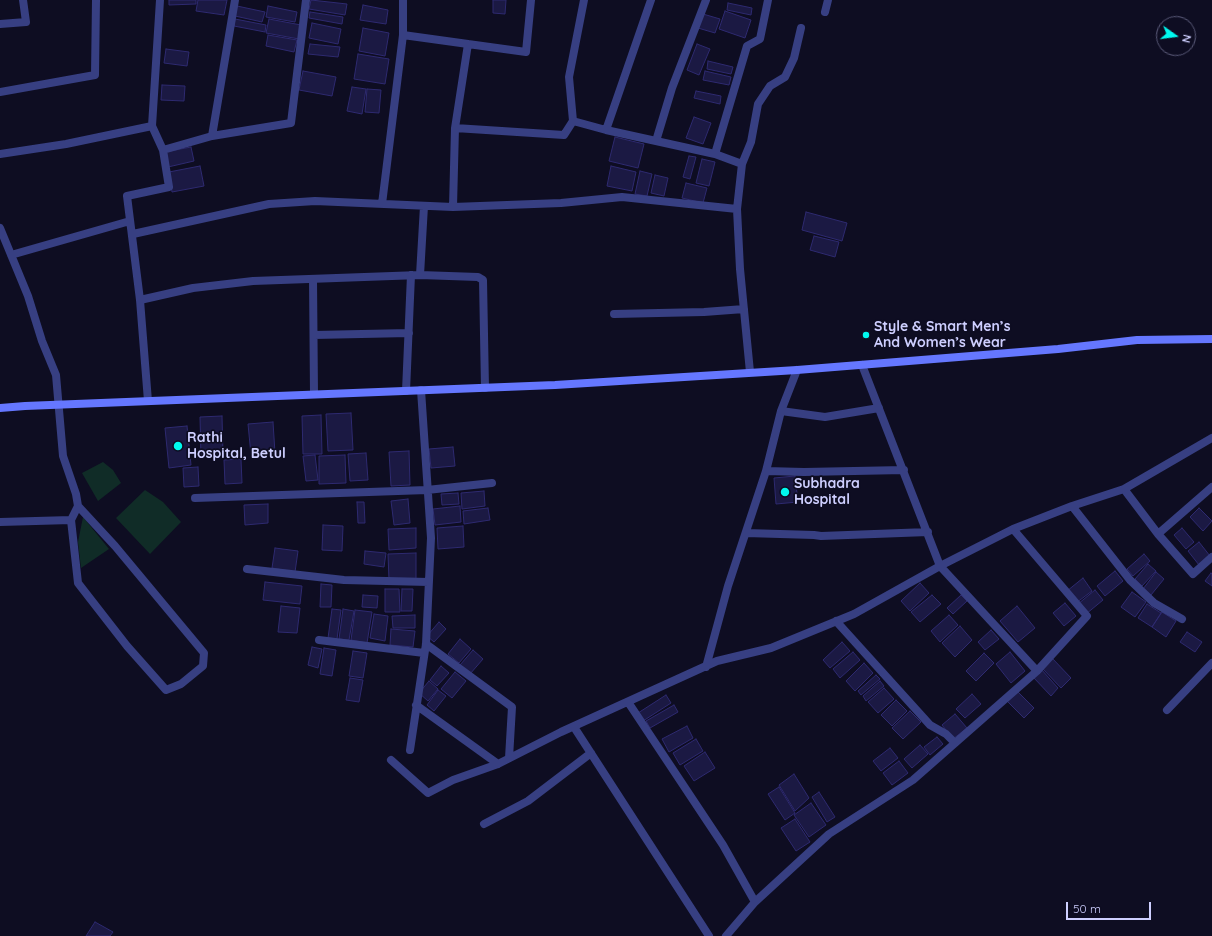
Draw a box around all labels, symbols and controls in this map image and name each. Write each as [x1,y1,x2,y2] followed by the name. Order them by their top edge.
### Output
[1156,16,1196,56] north arrow
[1179,33,1194,44] text: N
[874,319,1010,352] place label: Style & Smart Men’s And Women’s Wear
[861,330,871,340] marker: Style & Smart Men’s And Women’s Wear
[187,430,286,462] place label: Rathi Hospital, Betul
[172,440,184,452] marker: Rathi Hospital, Betul
[794,476,860,508] place label: Subhadra Hospital
[779,486,791,498] marker: Subhadra Hospital
[1068,894,1153,920] scale bar
[1073,901,1101,916] text: 50 m

